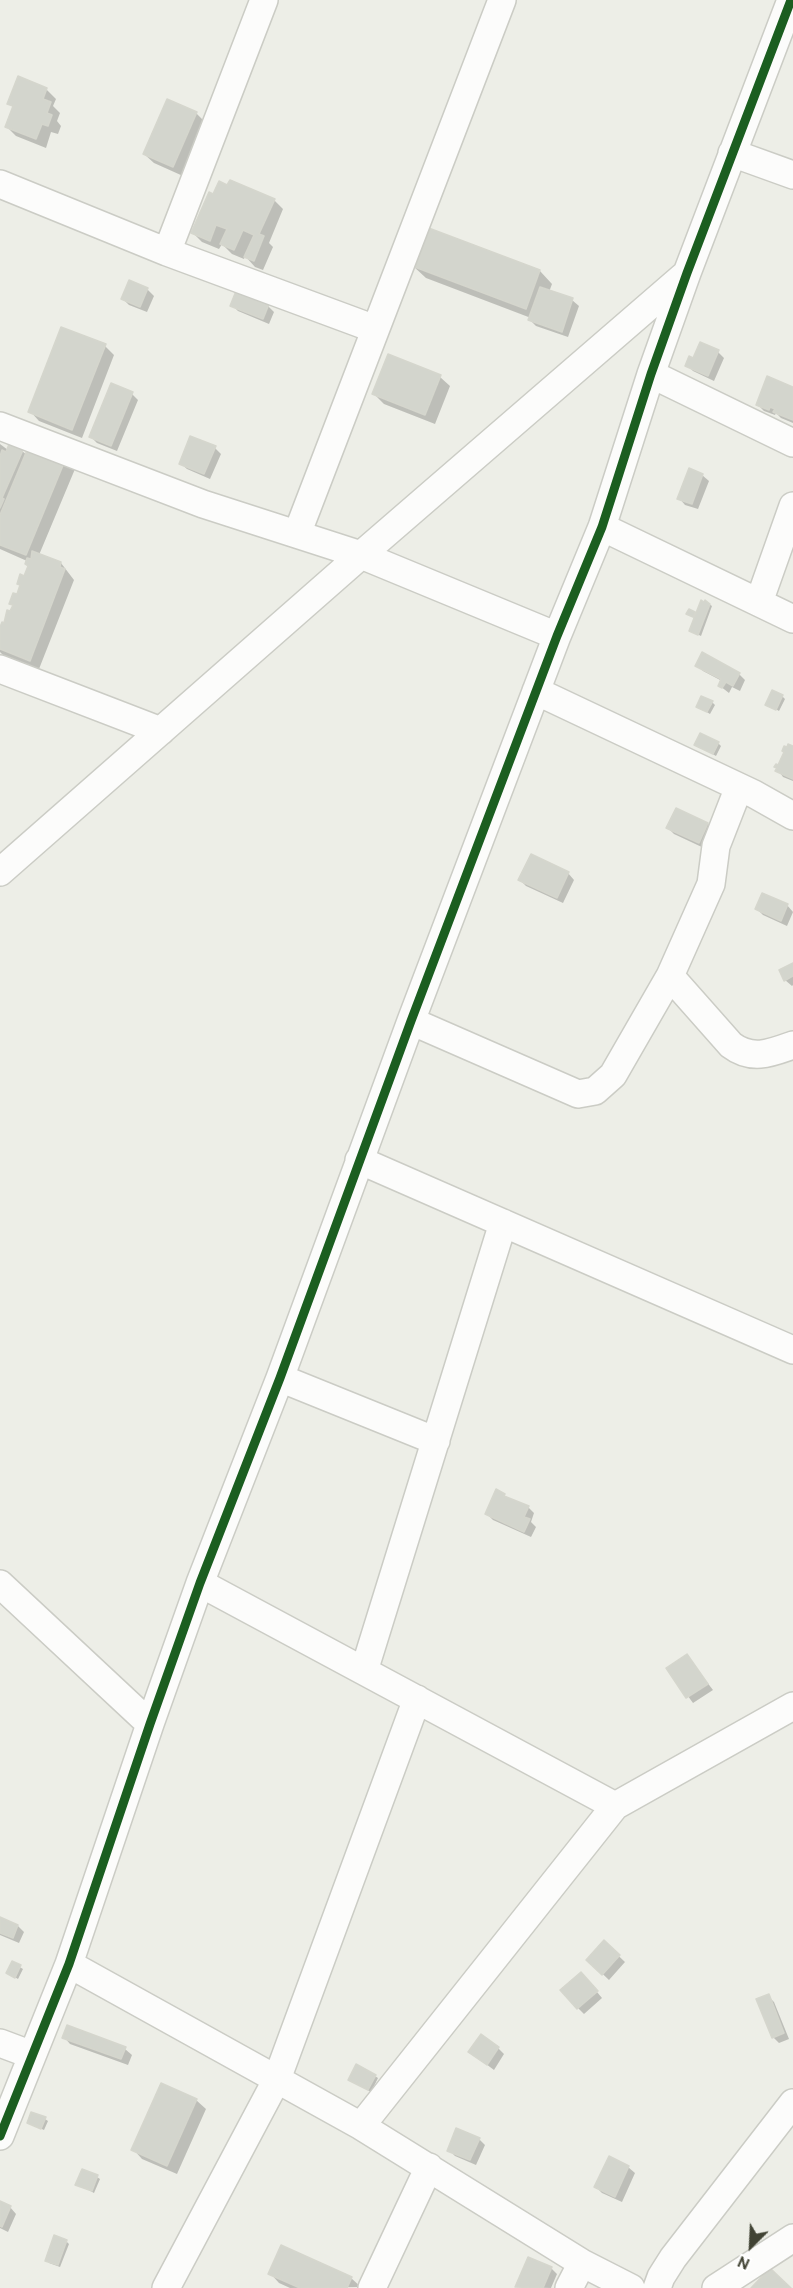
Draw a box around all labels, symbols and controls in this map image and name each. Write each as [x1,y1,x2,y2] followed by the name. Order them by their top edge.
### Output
[721,2216,781,2276] north arrow
[734,2252,753,2274] text: N

